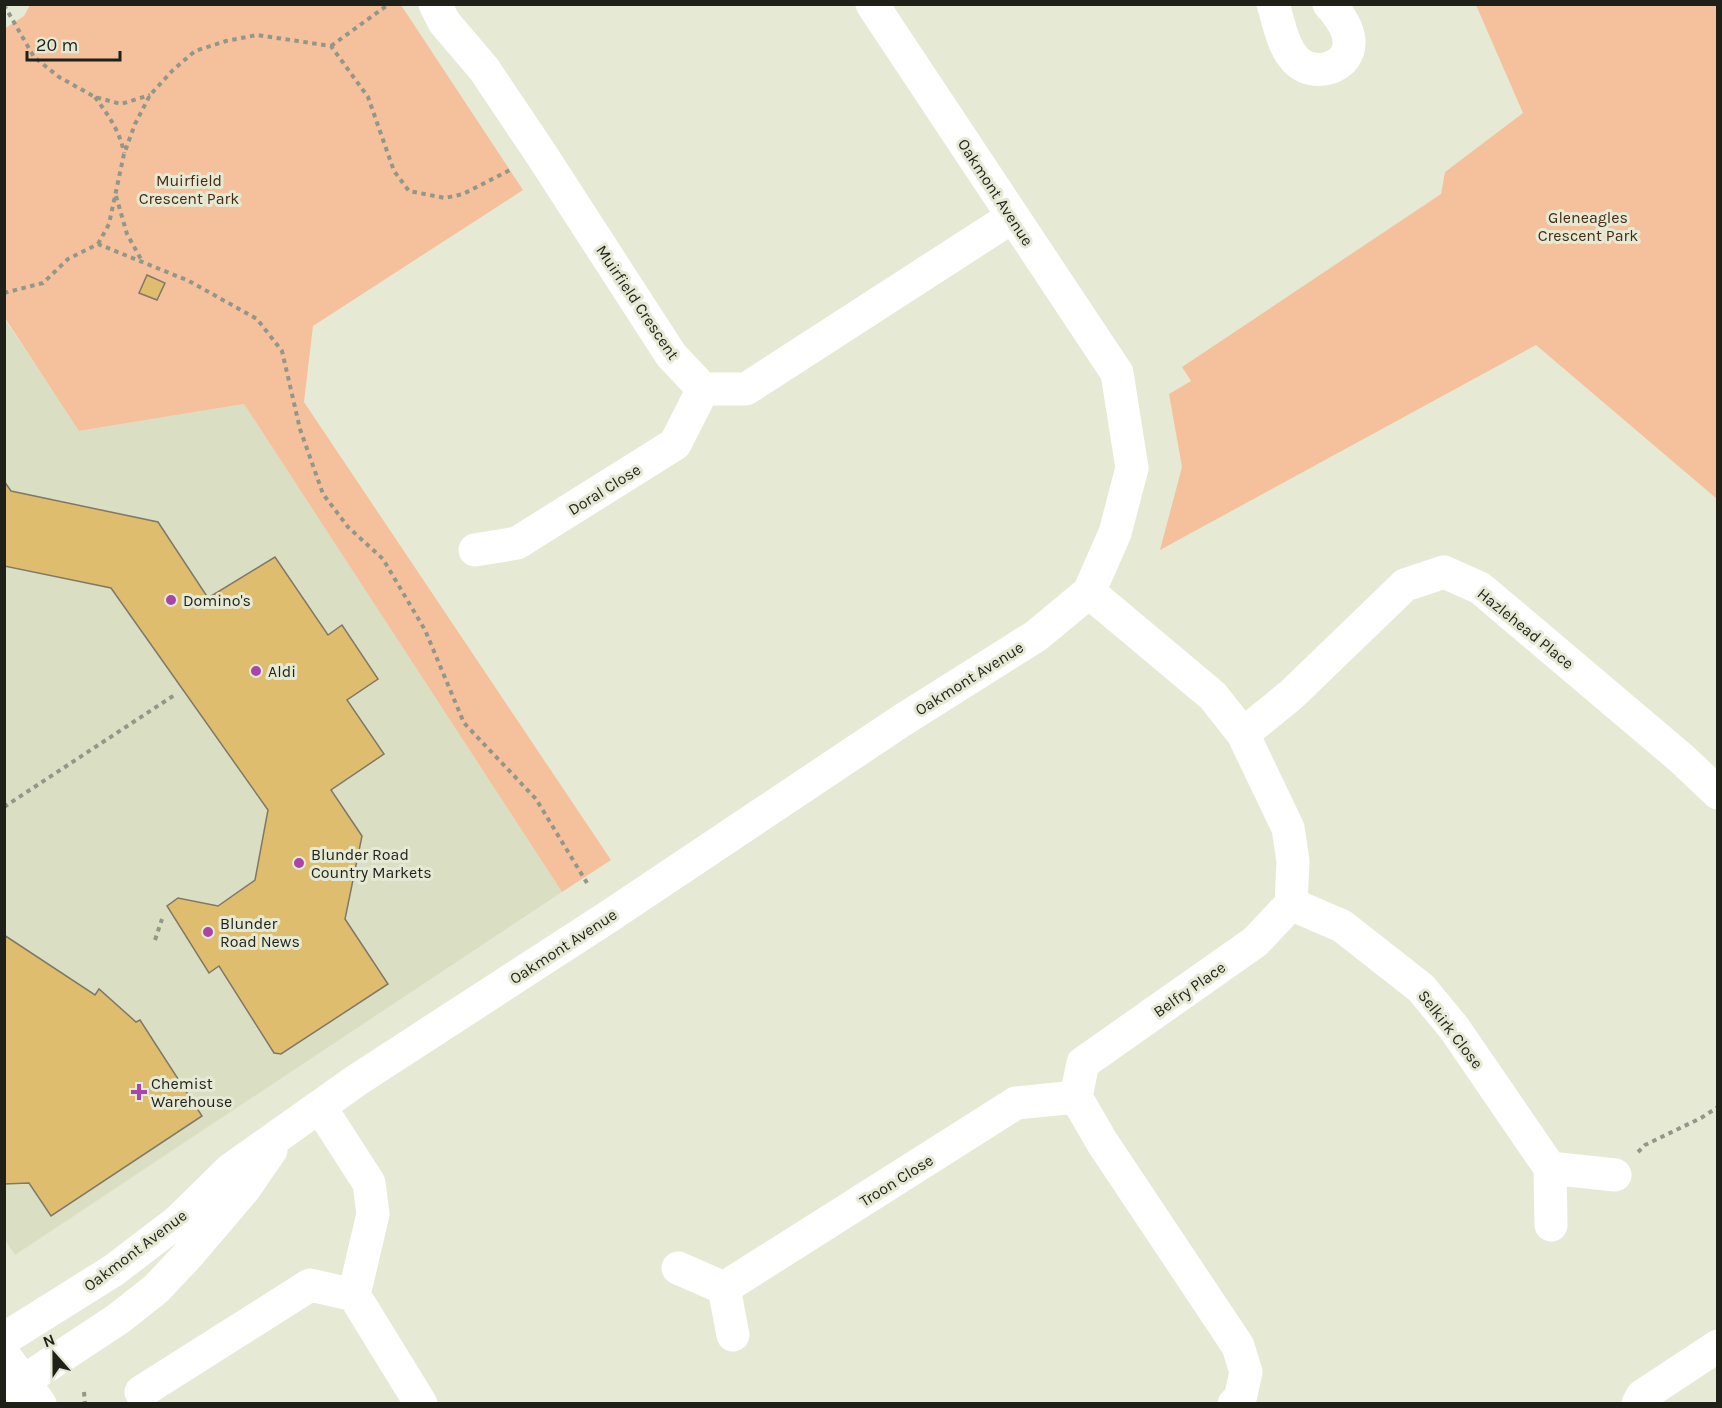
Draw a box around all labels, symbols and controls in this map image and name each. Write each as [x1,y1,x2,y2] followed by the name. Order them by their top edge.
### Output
[27,24,120,62] scale bar
[36,34,78,56] text: 20 m
[954,135,1037,249] street label: Oakmont Avenue
[139,171,239,208] park label: Muirfield Crescent Park
[1538,208,1638,245] park label: Gleneagles Crescent Park
[592,241,683,363] street label: Muirfield Crescent
[565,460,644,519] street label: Doral Close
[1474,584,1578,673] street label: Hazlehead Place
[183,591,251,610] place label: Domino's
[164,593,178,607] marker: Domino's
[912,638,1027,719] street label: Oakmont Avenue
[268,662,296,681] place label: Aldi
[249,664,263,678] marker: Aldi
[311,845,432,882] place label: Blunder Road Country Markets
[292,856,306,870] marker: Blunder Road Country Markets
[506,905,620,988] street label: Oakmont Avenue
[220,914,300,951] place label: Blunder Road News
[201,925,215,939] marker: Blunder Road News
[1150,958,1229,1021] street label: Belfry Place
[1414,986,1487,1072] street label: Selkirk Close
[151,1074,232,1111] place label: Chemist Warehouse
[132,1085,146,1099] marker: Chemist Warehouse
[856,1150,937,1211] street label: Troon Close
[80,1205,191,1295] street label: Oakmont Avenue
[24,1324,84,1384] north arrow
[40,1330,58,1351] text: N

